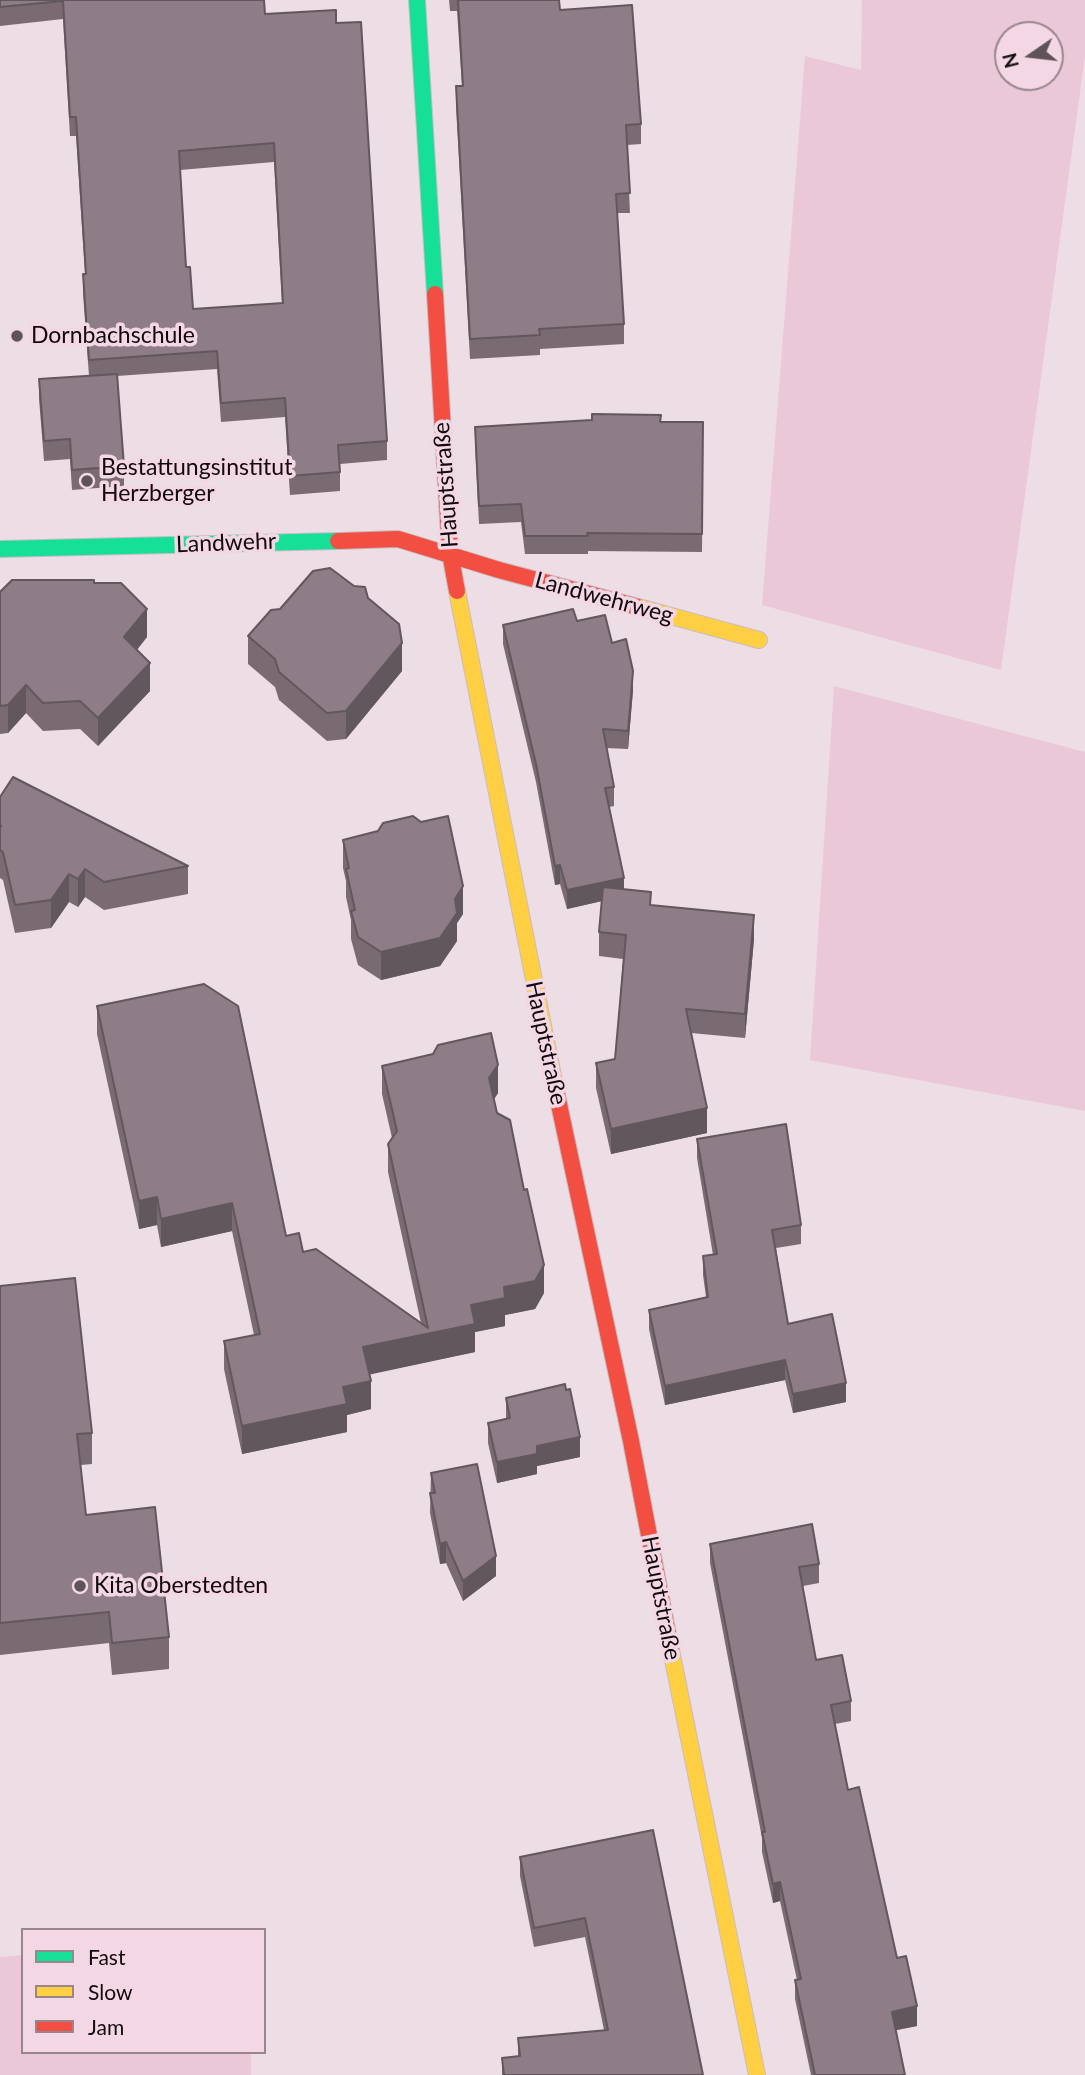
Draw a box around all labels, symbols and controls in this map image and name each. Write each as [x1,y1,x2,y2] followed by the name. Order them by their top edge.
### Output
[994,21,1064,91] north arrow
[997,51,1023,71] text: N
[31,322,195,350] place label: Dornbachschule
[9,328,25,344] marker: Dornbachschule
[428,421,464,549] street label: Hauptstraße
[101,454,292,508] place label: Bestattungsinstitut Herzberger
[79,473,95,489] marker: Bestattungsinstitut Herzberger
[175,527,277,559] street label: Landwehr
[532,566,676,630] street label: Landwehrweg
[519,979,573,1107] street label: Hauptstraße
[635,1534,687,1662] street label: Hauptstraße
[94,1572,268,1600] place label: Kita Oberstedten
[72,1578,88,1594] marker: Kita Oberstedten
[21,1928,266,2054] legend
[88,1944,125,1969] text: Fast
[88,1979,132,2004] text: Slow
[88,2014,124,2039] text: Jam

